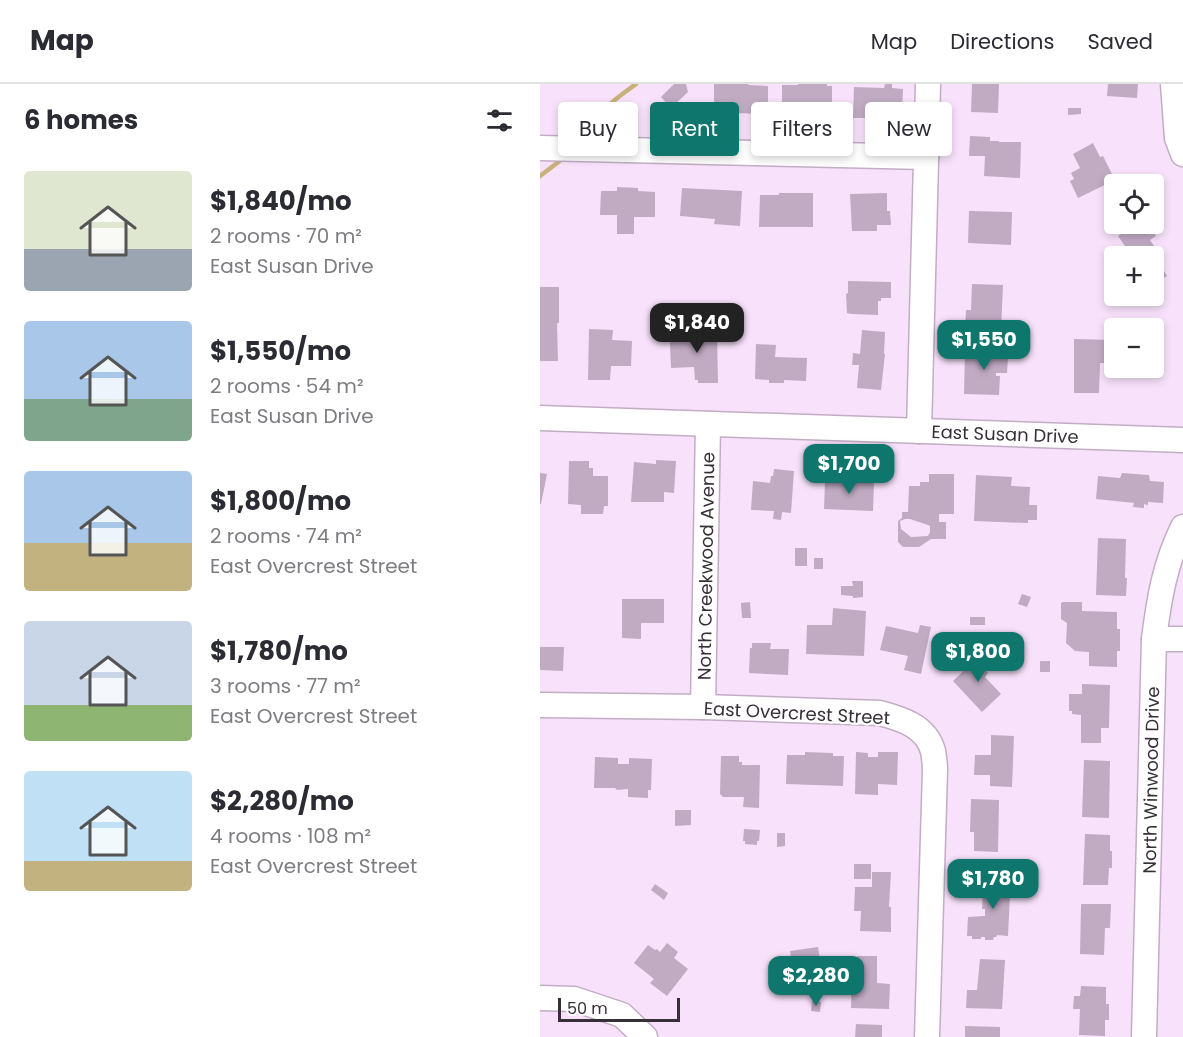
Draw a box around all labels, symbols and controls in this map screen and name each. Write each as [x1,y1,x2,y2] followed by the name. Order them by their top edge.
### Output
[30,21,94,60] text: Map
[871,27,917,56] text: Map
[950,27,1054,56] text: Directions
[1087,27,1153,56] text: Saved
[24,102,138,138] text: 6 homes
[558,102,638,156] chip: Buy
[650,102,739,156] chip: Rent
[751,102,853,156] chip: Filters
[865,102,952,156] chip: New
[483,104,516,137] icon: filters
[1104,174,1164,378] map controls
[1104,174,1164,234] button: locate
[210,183,352,219] text: $1,840/mo
[72,195,144,267] icon: home
[210,222,362,250] text: 2 rooms · 70 m²
[1104,246,1164,306] button: +
[210,252,374,280] text: East Susan Drive
[648,303,746,354] pin: $1,840
[664,308,730,336] text: $1,840
[1104,318,1164,378] button: −
[935,320,1033,371] pin: $1,550
[951,325,1017,353] text: $1,550
[210,333,351,369] text: $1,550/mo
[72,345,144,417] icon: home
[210,372,364,400] text: 2 rooms · 54 m²
[210,402,374,430] text: East Susan Drive
[931,419,1079,449] street label: East Susan Drive
[800,444,898,495] pin: $1,700
[817,449,881,477] text: $1,700
[692,452,720,680] street label: North Creekwood Avenue
[210,483,351,519] text: $1,800/mo
[72,495,144,567] icon: home
[210,522,362,550] text: 2 rooms · 74 m²
[210,552,417,580] text: East Overcrest Street
[929,632,1027,683] pin: $1,800
[210,633,348,669] text: $1,780/mo
[945,637,1011,665] text: $1,800
[72,645,144,717] icon: home
[210,672,361,700] text: 3 rooms · 77 m²
[1137,686,1165,874] street label: North Winwood Drive
[703,696,891,730] street label: East Overcrest Street
[210,702,417,730] text: East Overcrest Street
[210,783,354,819] text: $2,280/mo
[72,795,144,867] icon: home
[210,822,371,850] text: 4 rooms · 108 m²
[210,852,417,880] text: East Overcrest Street
[944,859,1042,910] pin: $1,780
[961,864,1025,892] text: $1,780
[767,956,865,1007] pin: $2,280
[782,961,850,989] text: $2,280
[558,995,680,1022] scale bar
[567,997,608,1020] text: 50 m

